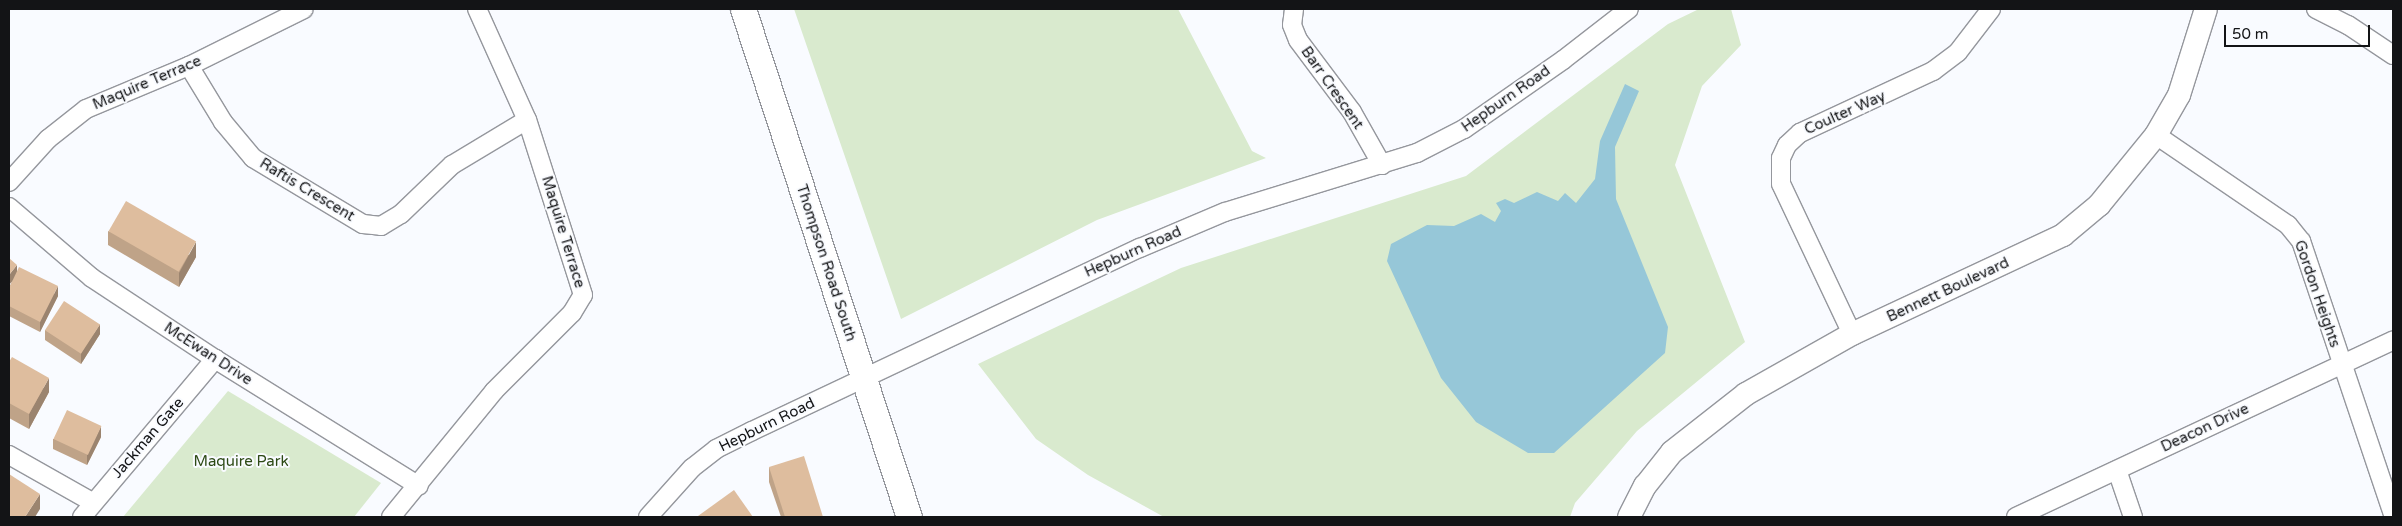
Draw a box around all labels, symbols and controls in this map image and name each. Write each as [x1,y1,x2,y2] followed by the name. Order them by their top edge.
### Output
[2227,15,2373,47] scale bar
[2232,25,2269,43] text: 50 m
[1297,43,1367,133] street label: Barr Crescent
[90,52,204,114] street label: Maquire Terrace
[1458,62,1554,136] street label: Hepburn Road
[1802,87,1888,139] street label: Coulter Way
[256,155,358,225] street label: Raftis Crescent
[537,174,589,290] street label: Maquire Terrace
[792,182,860,344] street label: Thompson Road South
[1082,223,1184,281] street label: Hepburn Road
[2290,238,2344,350] street label: Gordon Heights
[1884,254,2012,326] street label: Bennett Boulevard
[160,319,256,389] street label: McEwan Drive
[108,394,188,482] street label: Jackman Gate
[716,394,818,456] street label: Hepburn Road
[2158,400,2252,456] street label: Deacon Drive
[193,453,289,471] park label: Maquire Park

